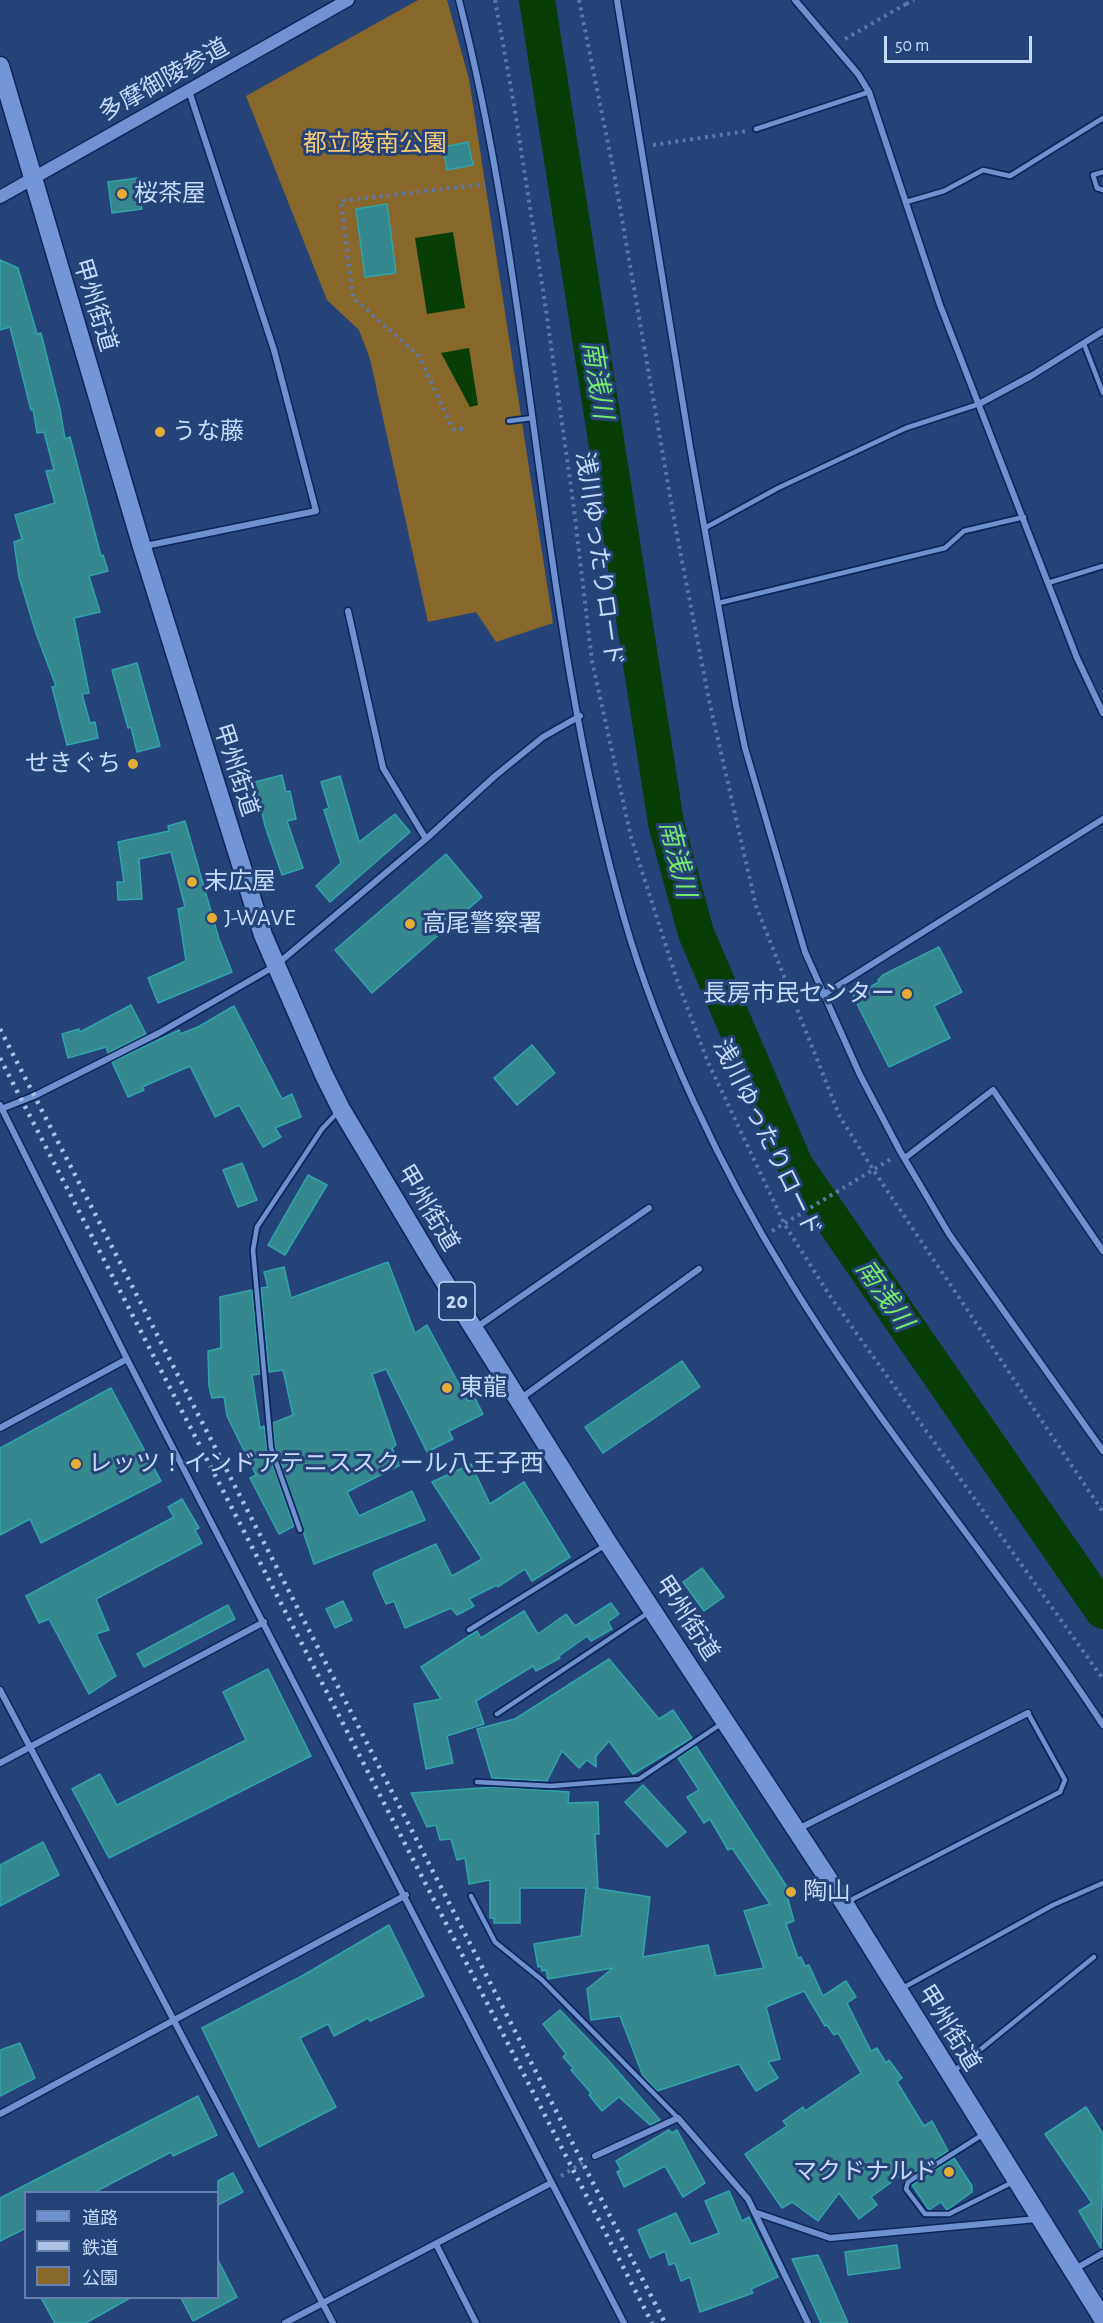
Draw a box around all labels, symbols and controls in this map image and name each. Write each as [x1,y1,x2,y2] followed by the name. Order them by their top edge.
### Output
[887,24,1036,62] scale bar
[94,32,234,128] street label: 多摩御陵参道
[895,37,929,55] text: 50 m
[303,130,447,158] park label: 都立陵南公園
[134,180,206,208] place label: 桜茶屋
[115,187,129,201] marker: 桜茶屋
[67,255,123,355] street label: 甲州街道
[575,339,619,421] water label: 南浅川
[172,418,244,446] place label: うな藤
[153,425,167,439] marker: うな藤
[570,450,628,668] street label: 浅川ゆったりロード
[207,720,265,820] street label: 甲州街道
[25,750,121,778] place label: せきぐち
[126,757,140,771] marker: せきぐち
[652,817,702,901] water label: 南浅川
[204,868,276,896] place label: 末広屋
[185,875,199,889] marker: 末広屋
[224,904,295,932] place label: J-WAVE
[422,910,542,938] place label: 高尾警察署
[205,911,219,925] marker: J-WAVE
[403,917,417,931] marker: 高尾警察署
[703,980,895,1008] place label: 長房市民センター
[900,987,914,1001] marker: 長房市民センター
[707,1035,827,1241] street label: 浅川ゆったりロード
[391,1159,465,1257] street label: 甲州街道
[849,1254,919,1336] water label: 南浅川
[439,1282,475,1320] road number: 20
[459,1374,507,1402] place label: 東龍
[440,1381,454,1395] marker: 東龍
[88,1450,544,1478] place label: レッツ！インドアテニススクール八王子西
[69,1457,83,1471] marker: レッツ！インドアテニススクール八王子西
[649,1570,725,1666] street label: 甲州街道
[803,1878,851,1906] place label: 陶山
[784,1885,798,1899] marker: 陶山
[911,1980,987,2076] street label: 甲州街道
[793,2158,937,2186] place label: マクドナルド
[942,2165,956,2179] marker: マクドナルド
[24,2191,219,2299] legend
[82,2210,118,2228] text: 道路
[82,2240,118,2258] text: 鉄道
[82,2270,118,2288] text: 公園

